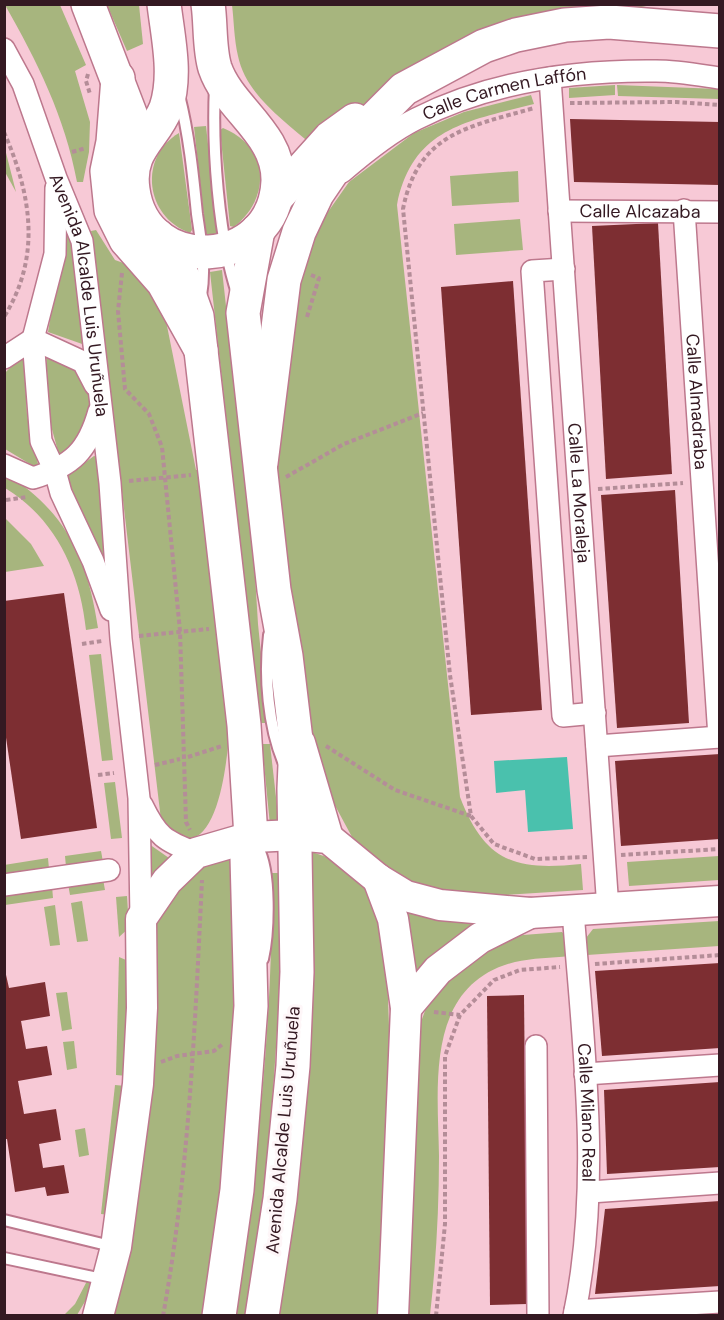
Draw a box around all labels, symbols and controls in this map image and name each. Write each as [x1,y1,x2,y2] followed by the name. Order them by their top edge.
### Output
[419,62,587,126] street label: Calle Carmen Laffón
[43,170,114,418] street label: Avenida Alcalde Luis Uruñuela
[579,199,701,224] street label: Calle Alcazaba
[680,333,713,470] street label: Calle Almadraba
[562,422,596,564] street label: Calle La Moraleja
[260,1005,306,1255] street label: Avenida Alcalde Luis Uruñuela
[572,1042,601,1182] street label: Calle Milano Real

